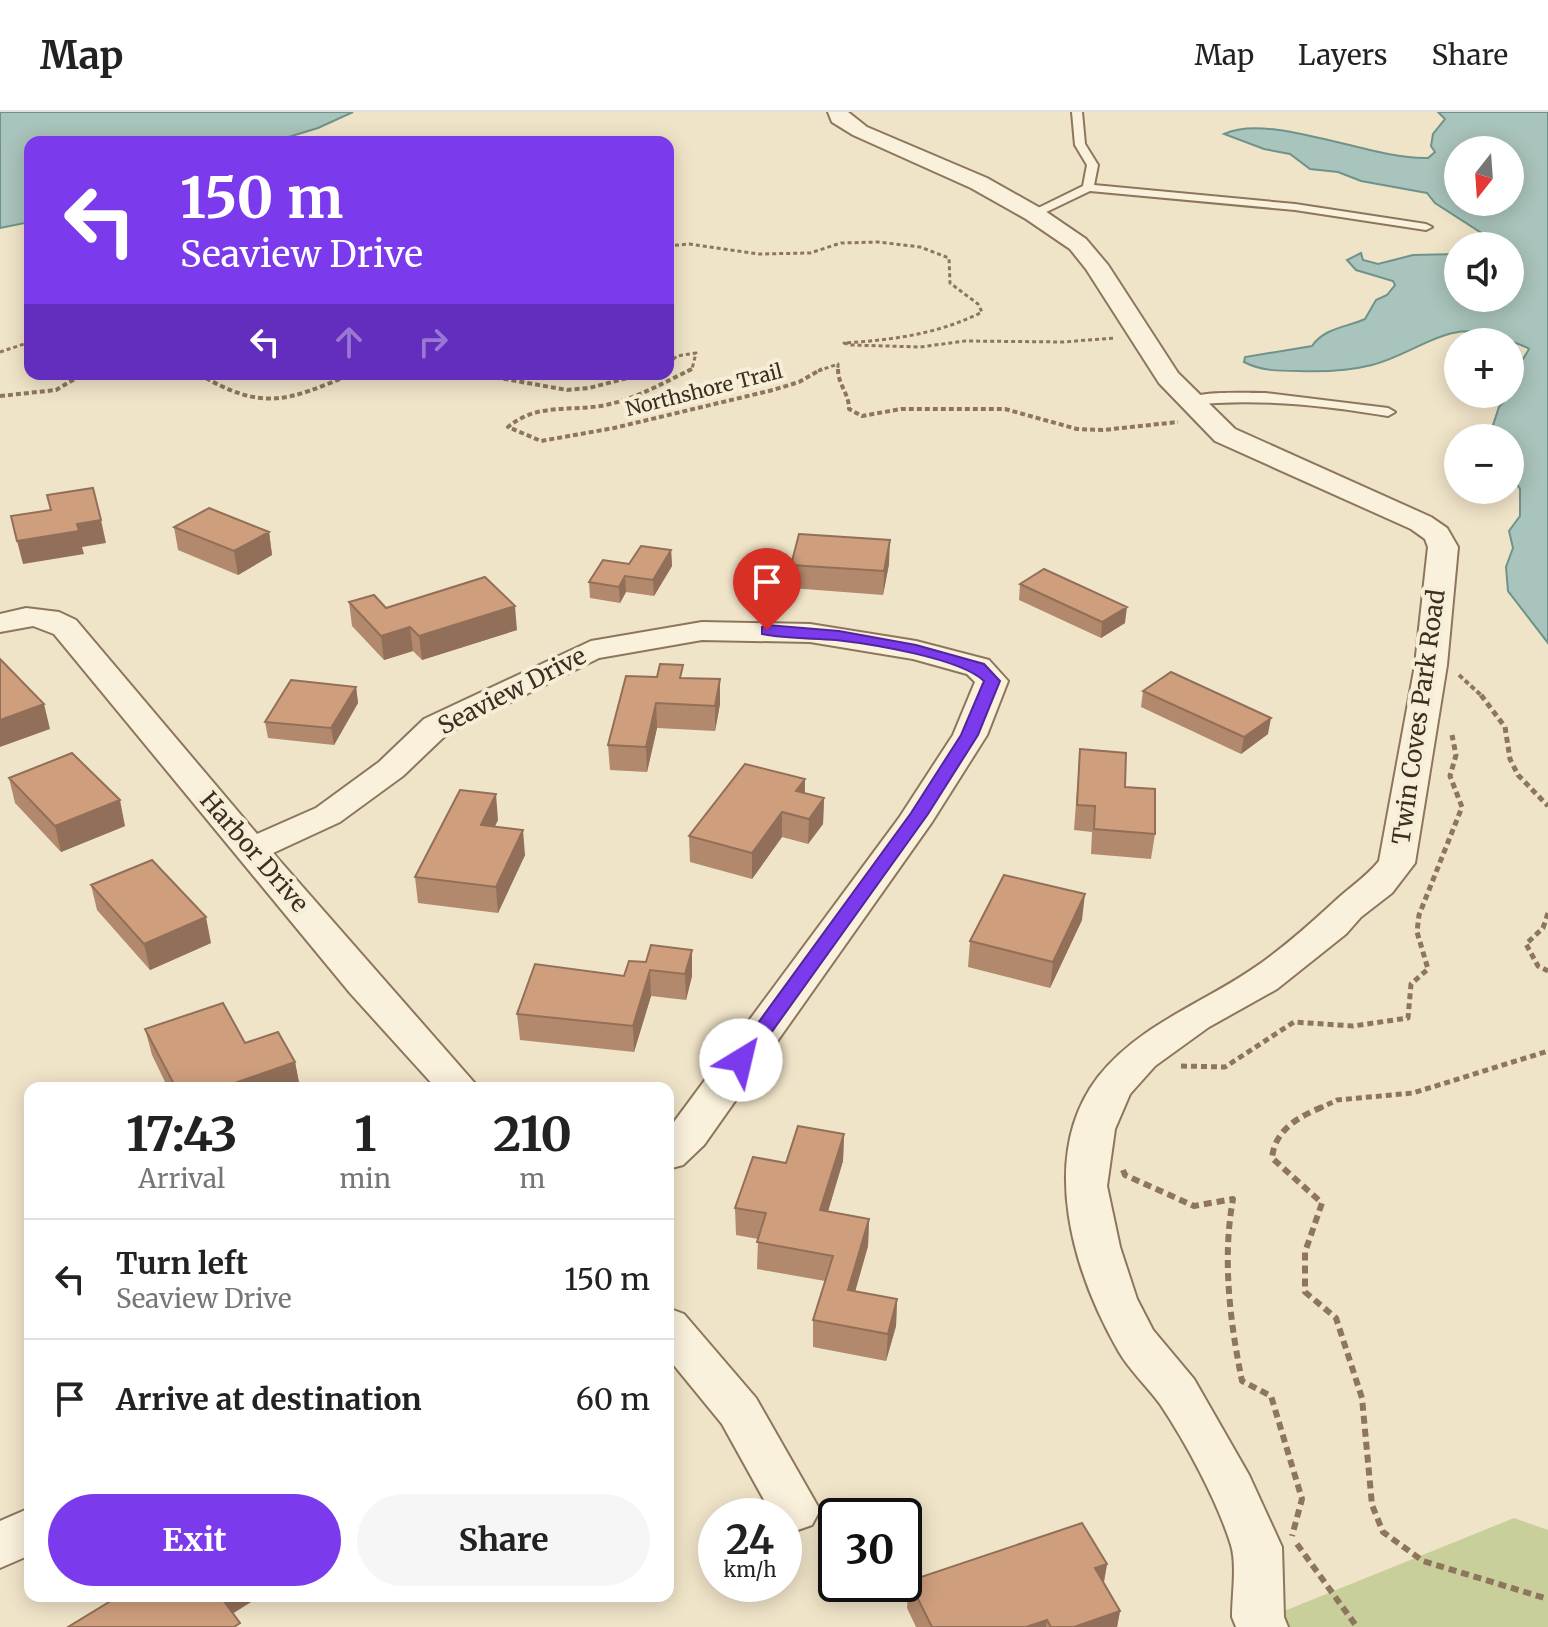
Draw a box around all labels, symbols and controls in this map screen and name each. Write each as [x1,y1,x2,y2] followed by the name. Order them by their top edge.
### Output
[40,32,124,79] text: Map
[1194,37,1254,73] text: Map
[1298,37,1387,73] text: Layers
[1431,37,1508,73] text: Share
[1444,136,1524,216] north arrow
[1444,136,1524,504] map controls
[180,163,343,233] text: 150 m
[48,168,152,272] icon: left
[180,232,423,277] text: Seaview Drive
[1444,232,1524,312] button: sound
[243,320,287,364] icon: left
[327,320,371,364] icon: ahead
[411,320,455,364] icon: right
[1444,328,1524,408] button: +
[623,358,785,421] street label: Northshore Trail
[1444,424,1524,504] button: −
[733,548,801,630] pin
[745,560,789,604] icon: arrive
[1385,587,1452,846] street label: Twin Coves Park Road
[433,640,591,741] street label: Seaview Drive
[193,785,315,918] street label: Harbor Drive
[699,1018,783,1102] position arrow
[126,1104,238,1164] text: 17:43
[354,1104,376,1164] text: 1
[493,1104,572,1164] text: 210
[138,1162,225,1195] text: Arrival
[340,1162,391,1195] text: min
[520,1162,545,1195] text: m
[116,1244,248,1282] text: Turn left
[48,1257,92,1301] icon: left
[564,1260,650,1298] text: 150 m
[116,1282,292,1315] text: Seaview Drive
[48,1377,92,1421] icon: arrive
[116,1380,422,1418] text: Arrive at destination
[576,1380,650,1418] text: 60 m
[48,1494,341,1586] button: Exit
[357,1494,650,1586] button: Share
[818,1498,922,1602] speed limit sign: 30
[726,1515,774,1565] text: 24
[724,1557,776,1582] text: km/h

